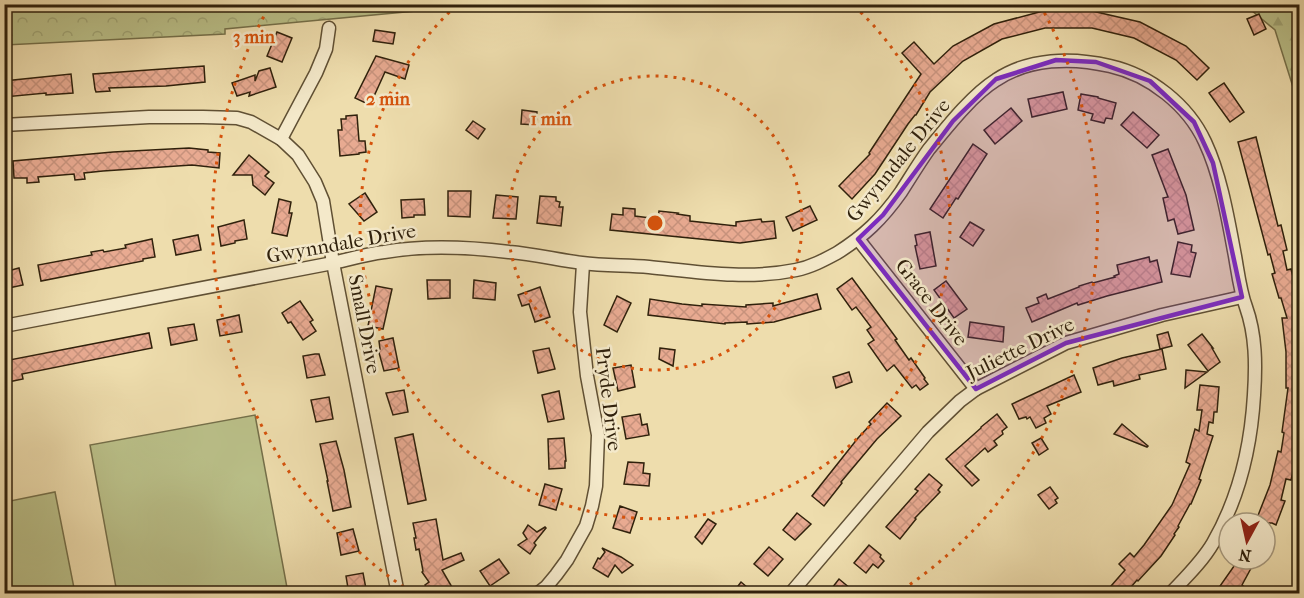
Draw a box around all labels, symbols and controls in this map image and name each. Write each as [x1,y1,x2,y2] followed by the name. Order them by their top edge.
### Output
[233,27,276,48] text: 3 min
[366,89,410,110] text: 2 min
[842,94,955,226] street label: Gwynndale Drive
[530,109,572,130] text: 1 min
[645,213,665,233] centre of rings
[265,219,418,268] street label: Gwynndale Drive
[891,254,973,350] street label: Grace Drive
[344,273,385,376] street label: Small Drive
[961,312,1078,385] street label: Juliette Drive
[591,346,626,452] street label: Pryde Drive
[1217,511,1277,571] north arrow
[1237,545,1252,566] text: N

